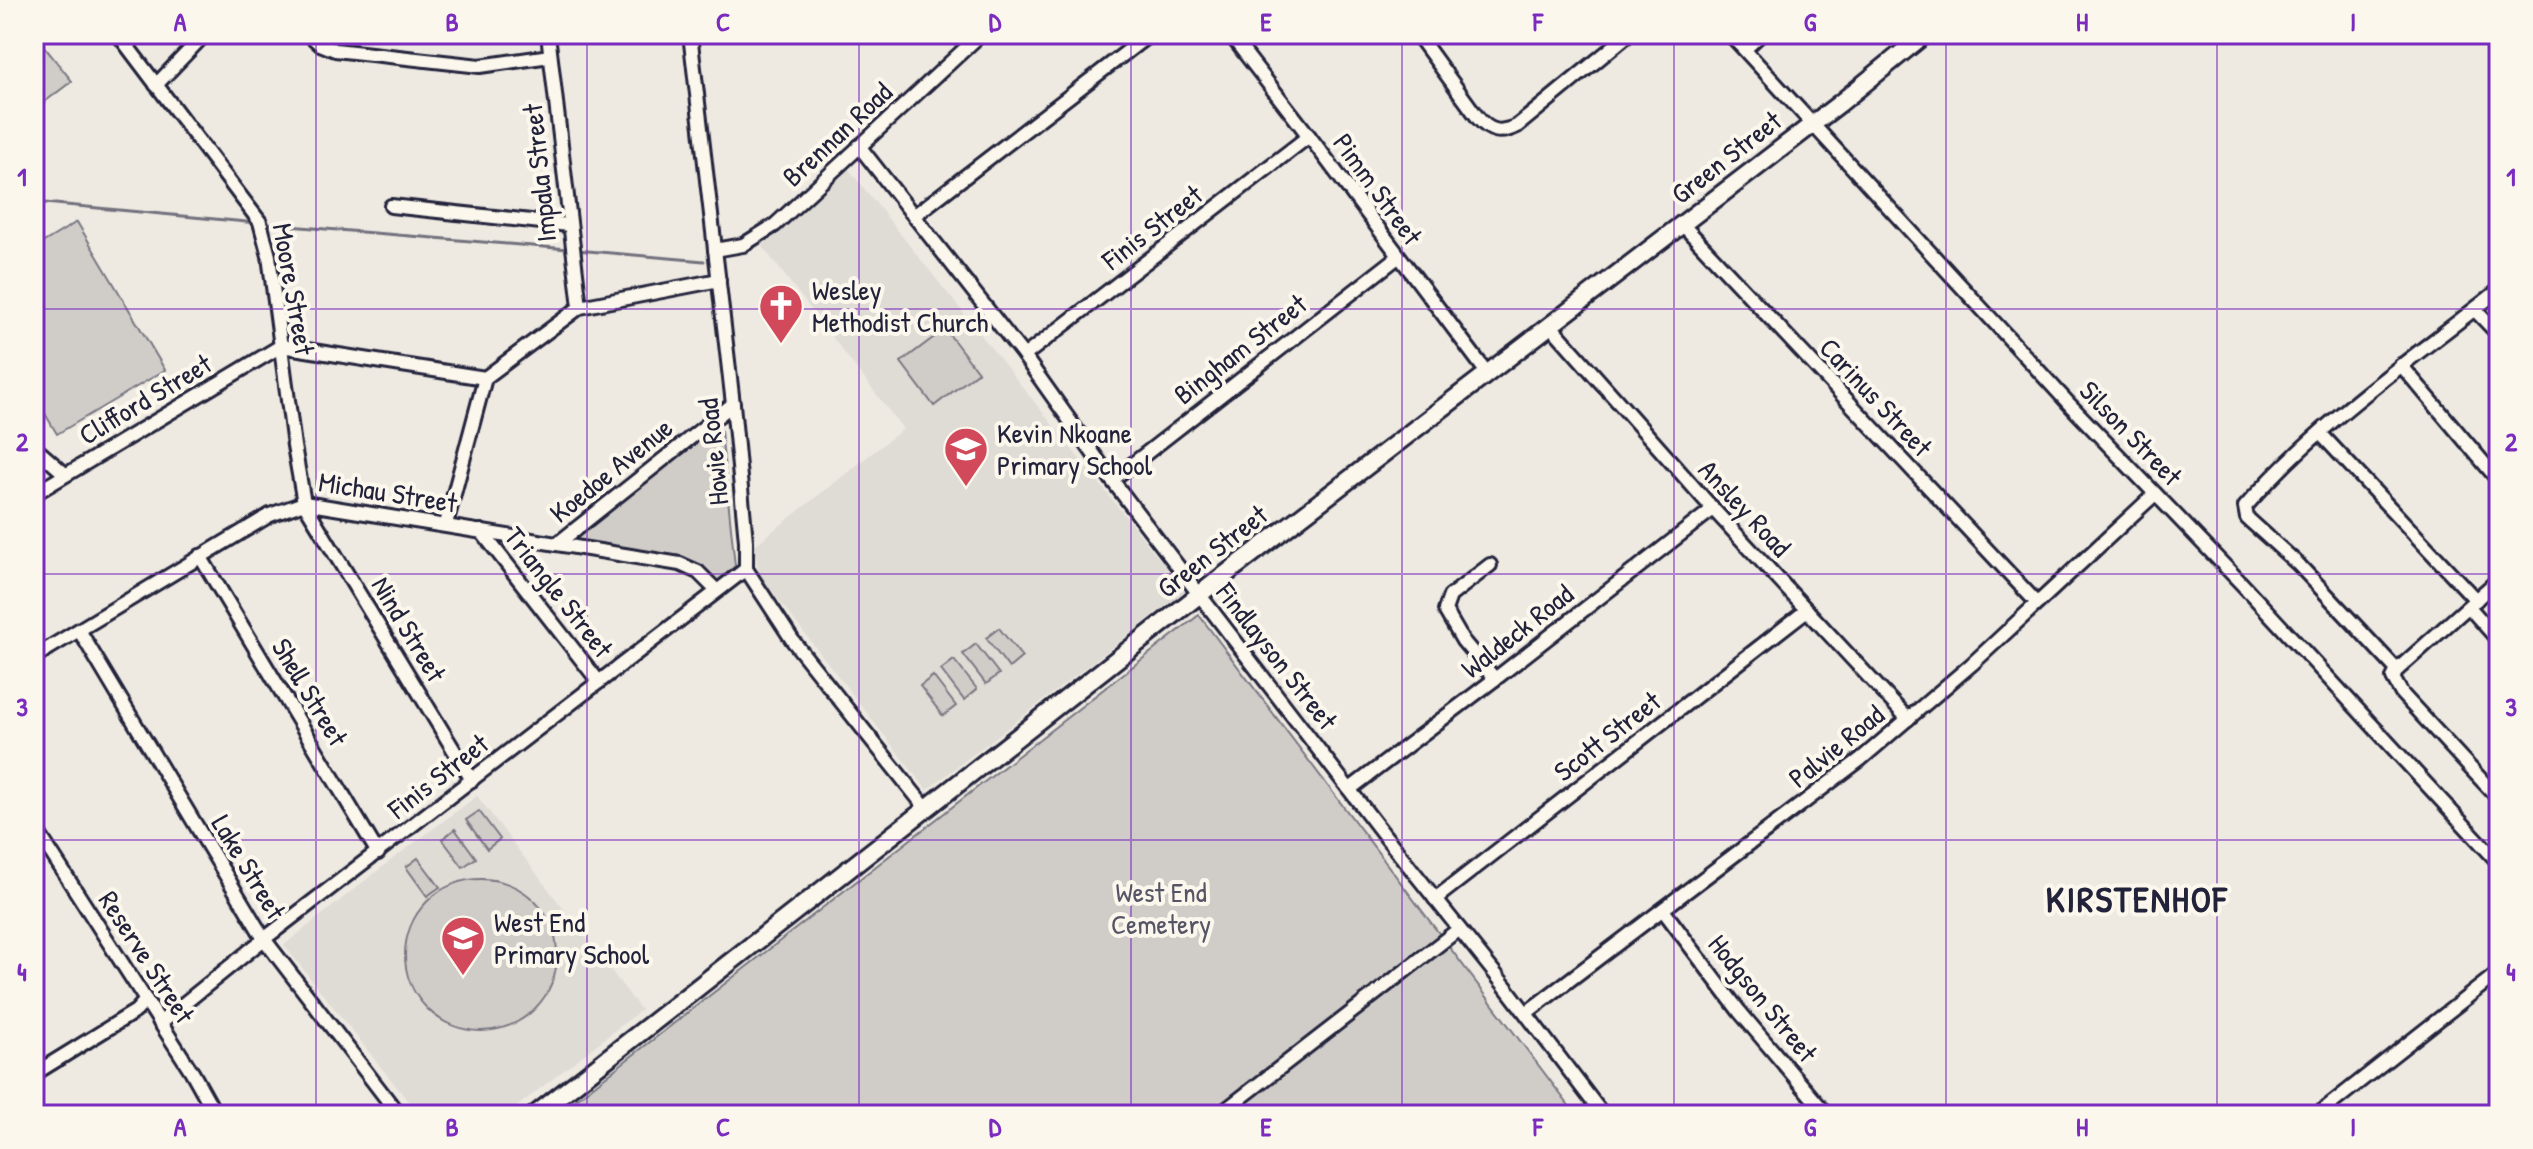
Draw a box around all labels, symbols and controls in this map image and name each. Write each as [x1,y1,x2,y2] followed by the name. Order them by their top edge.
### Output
[174,4,187,39] text: A
[445,4,459,39] text: B
[716,4,730,39] text: C
[989,4,1002,39] text: D
[1260,4,1272,39] text: E
[1532,4,1544,39] text: F
[1804,4,1817,39] text: G
[2076,4,2088,39] text: H
[2350,4,2356,39] text: I
[774,73,900,195] street label: Brennan Road
[513,102,565,244] street label: Impala Street
[1663,102,1790,212] street label: Green Street
[1325,125,1432,253] street label: Pimm Street
[17,159,27,194] text: 1
[2506,159,2516,194] text: 1
[1093,175,1211,279] street label: Finis Street
[264,220,324,358] street label: Moore Street
[812,271,988,341] place label: Wesley Methodist Church
[757,282,805,345] church icon: Wesley Methodist Church
[1166,285,1315,413] street label: Bingham Street
[1811,329,1941,465] street label: Carinus Street
[72,344,219,453] street label: Clifford Street
[2071,372,2191,494] street label: Silson Street
[688,397,737,507] street label: Howie Road
[542,409,680,531] street label: Koedoe Avenue
[997,414,1153,484] place label: Kevin Nkoane Primary School
[16,424,29,459] text: 2
[2505,424,2518,459] text: 2
[942,425,990,488] school or university icon: Kevin Nkoane Primary School
[1690,451,1800,565] street label: Ansley Road
[316,462,460,522] street label: Michau Street
[1149,496,1276,606] street label: Green Street
[496,519,622,666] street label: Triangle Street
[363,569,455,689] street label: Nind Street
[1207,574,1347,738] street label: Findlayson Street
[1453,575,1581,687] street label: Waldeck Road
[263,631,357,753] street label: Shell Street
[1546,682,1669,790] street label: Scott Street
[16,689,28,724] text: 3
[2505,689,2517,724] text: 3
[1780,696,1892,796] street label: Palvie Road
[379,724,497,828] street label: Finis Street
[203,808,295,927] street label: Lake Street
[1111,873,1211,943] park label: West End Cemetery
[2046,874,2228,923] district label: KIRSTENHOF
[90,884,204,1031] street label: Reserve Street
[494,903,650,973] place label: West End Primary School
[439,914,487,977] school or university icon: West End Primary School
[1700,926,1826,1070] street label: Hodgson Street
[17,954,27,989] text: 4
[2506,954,2516,989] text: 4
[174,1109,187,1144] text: A
[445,1109,459,1144] text: B
[716,1109,730,1144] text: C
[989,1109,1002,1144] text: D
[1260,1109,1272,1144] text: E
[1532,1109,1544,1144] text: F
[1804,1109,1817,1144] text: G
[2076,1109,2088,1144] text: H
[2350,1109,2356,1144] text: I

